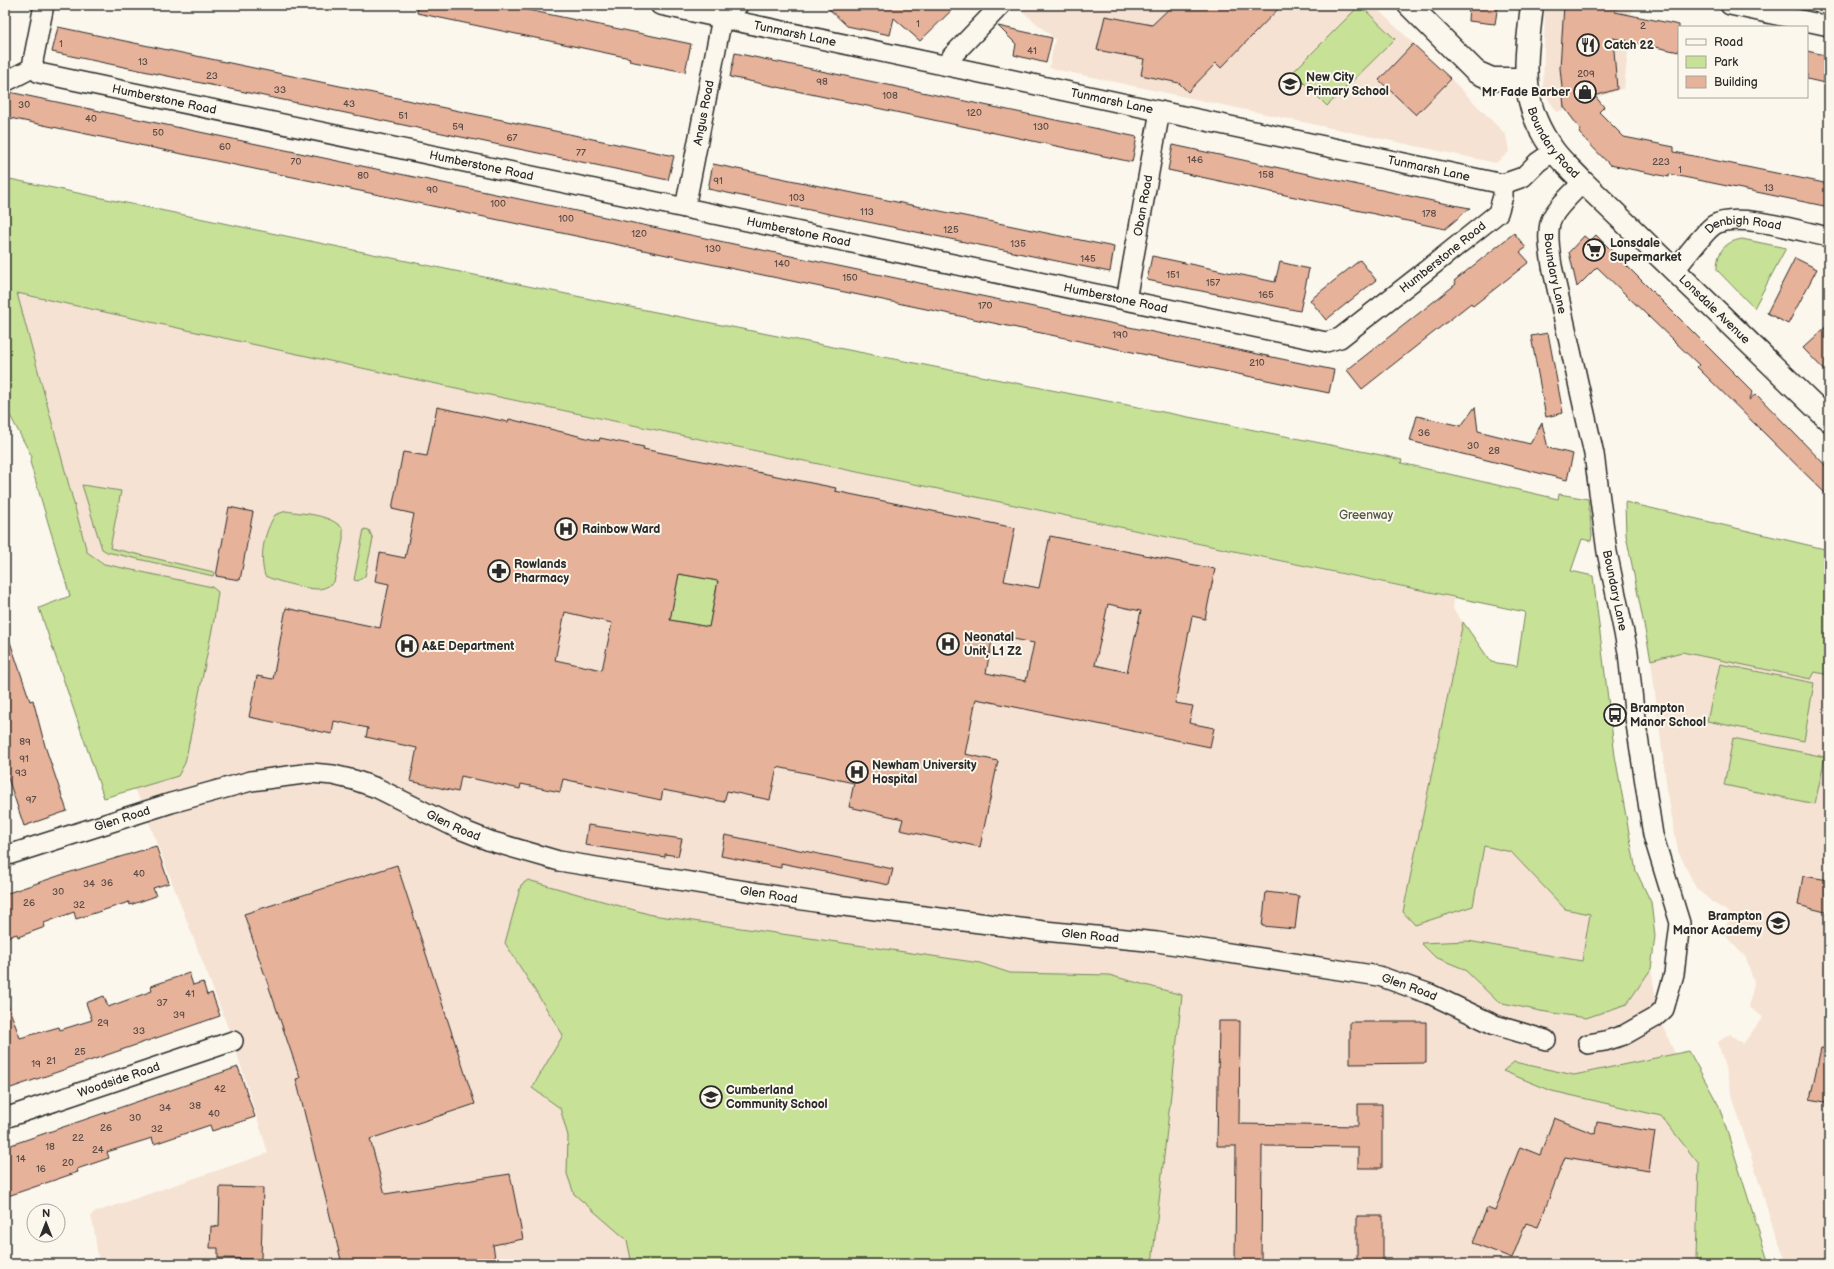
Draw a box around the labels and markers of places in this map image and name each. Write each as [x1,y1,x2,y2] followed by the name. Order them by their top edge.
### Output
[1575,32,1601,58] restaurant icon: Catch 22
[1604,38,1655,53] place label: Catch 22
[1306,70,1389,99] place label: New City Primary School
[1277,71,1303,97] school or university icon: New City Primary School
[1572,79,1598,105] shop icon: Mr Fade Barber
[1482,85,1570,100] place label: Mr Fade Barber
[1610,236,1681,265] place label: Lonsdale Supermarket
[1581,237,1607,263] supermarket icon: Lonsdale Supermarket
[553,516,579,542] hospital icon: Rainbow Ward
[582,522,660,537] place label: Rainbow Ward
[514,557,569,586] place label: Rowlands Pharmacy
[486,558,512,584] pharmacy icon: Rowlands Pharmacy
[964,630,1023,659] place label: Neonatal Unit, L1 Z2
[935,631,961,657] hospital icon: Neonatal Unit, L1 Z2
[394,633,420,659] hospital icon: A&E Department
[421,639,514,654] place label: A&E Department
[1630,701,1706,730] place label: Brampton Manor School
[1602,702,1628,728] bus stop icon: Brampton Manor School
[872,758,977,787] place label: Newham University Hospital
[844,759,870,785] hospital icon: Newham University Hospital
[1673,909,1762,938] place label: Brampton Manor Academy
[1765,910,1791,936] school or university icon: Brampton Manor Academy
[726,1083,828,1112] place label: Cumberland Community School
[698,1084,724,1110] school or university icon: Cumberland Community School

